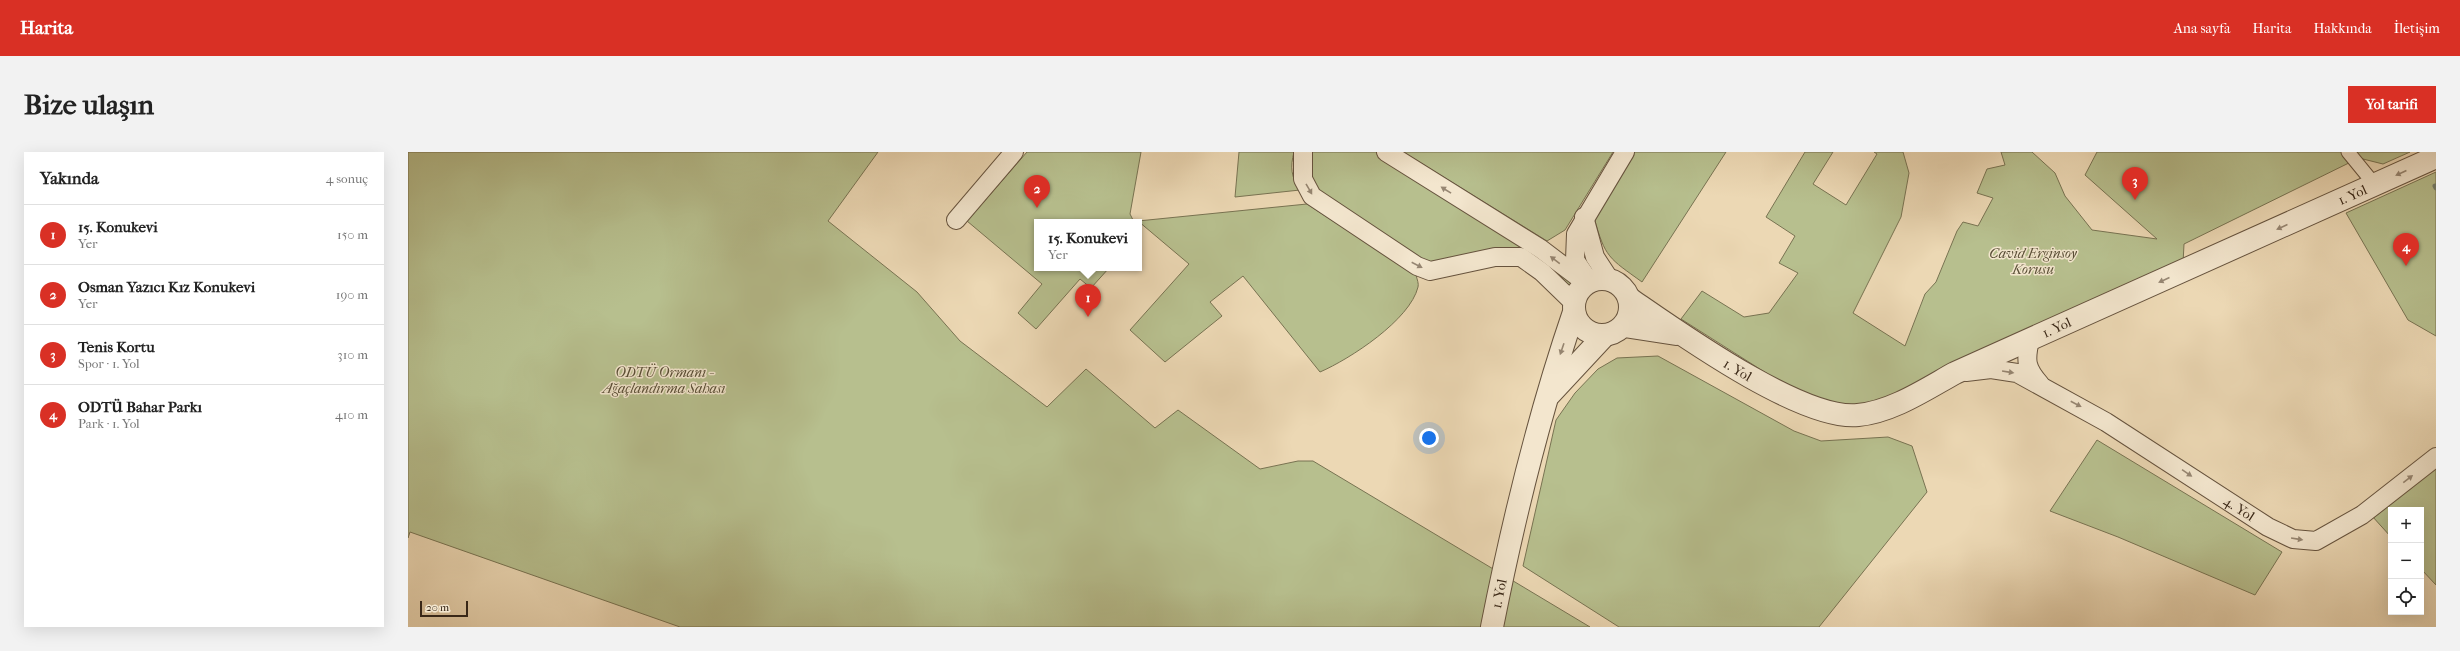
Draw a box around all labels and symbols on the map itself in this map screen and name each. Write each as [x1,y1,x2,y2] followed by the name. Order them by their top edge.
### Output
[2122,167,2148,200] pin: 3
[2395,170,2406,176] one-way arrow
[1024,175,1050,208] pin: 2
[2335,181,2370,209] street label: 1. Yol
[1305,183,1312,195] one-way arrow
[1440,186,1452,193] one-way arrow
[2277,224,2288,230] one-way arrow
[2393,233,2419,266] pin: 4
[1989,245,2078,278] park label: Cavid Erginsoy Korusu
[1550,255,1561,264] one-way arrow
[1411,262,1423,268] one-way arrow
[2158,277,2169,283] one-way arrow
[1075,284,1101,317] pin: 1
[2040,314,2074,342] street label: 1. Yol
[1558,343,1564,355] one-way arrow
[1720,355,1755,385] street label: 1. Yol
[601,363,725,397] park label: ODTÜ Ormanı - Ağaçlandırma Sahası
[2002,369,2014,375] one-way arrow
[2070,401,2082,408] one-way arrow
[1419,428,1439,448] your location
[2181,469,2192,477] one-way arrow
[2402,475,2413,484] one-way arrow
[2220,493,2258,525] street label: 4. Yol
[2291,536,2304,542] one-way arrow
[1488,577,1511,610] street label: 1. Yol
[420,599,468,618] scale bar

